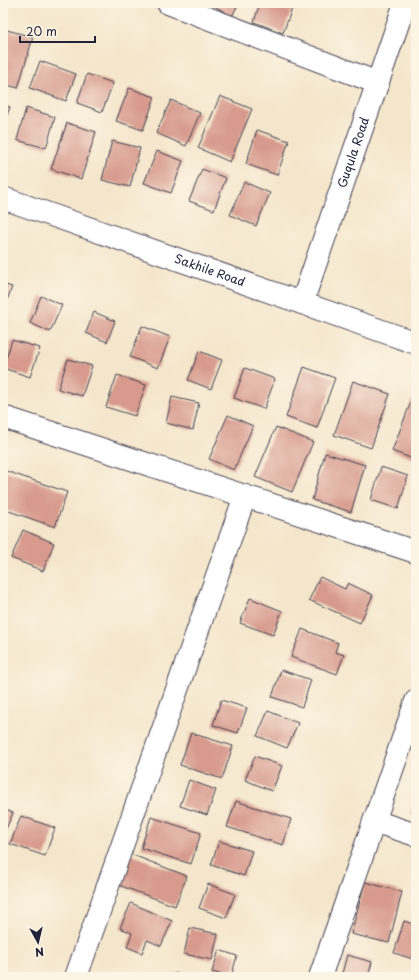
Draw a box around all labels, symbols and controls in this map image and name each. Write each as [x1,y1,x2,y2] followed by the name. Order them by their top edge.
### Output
[20,18,95,44] scale bar
[26,22,57,40] text: 20 m
[332,114,373,190] street label: Guqula Road
[172,249,248,290] street label: Sakhile Road
[18,922,58,962] north arrow
[34,943,45,961] text: N

